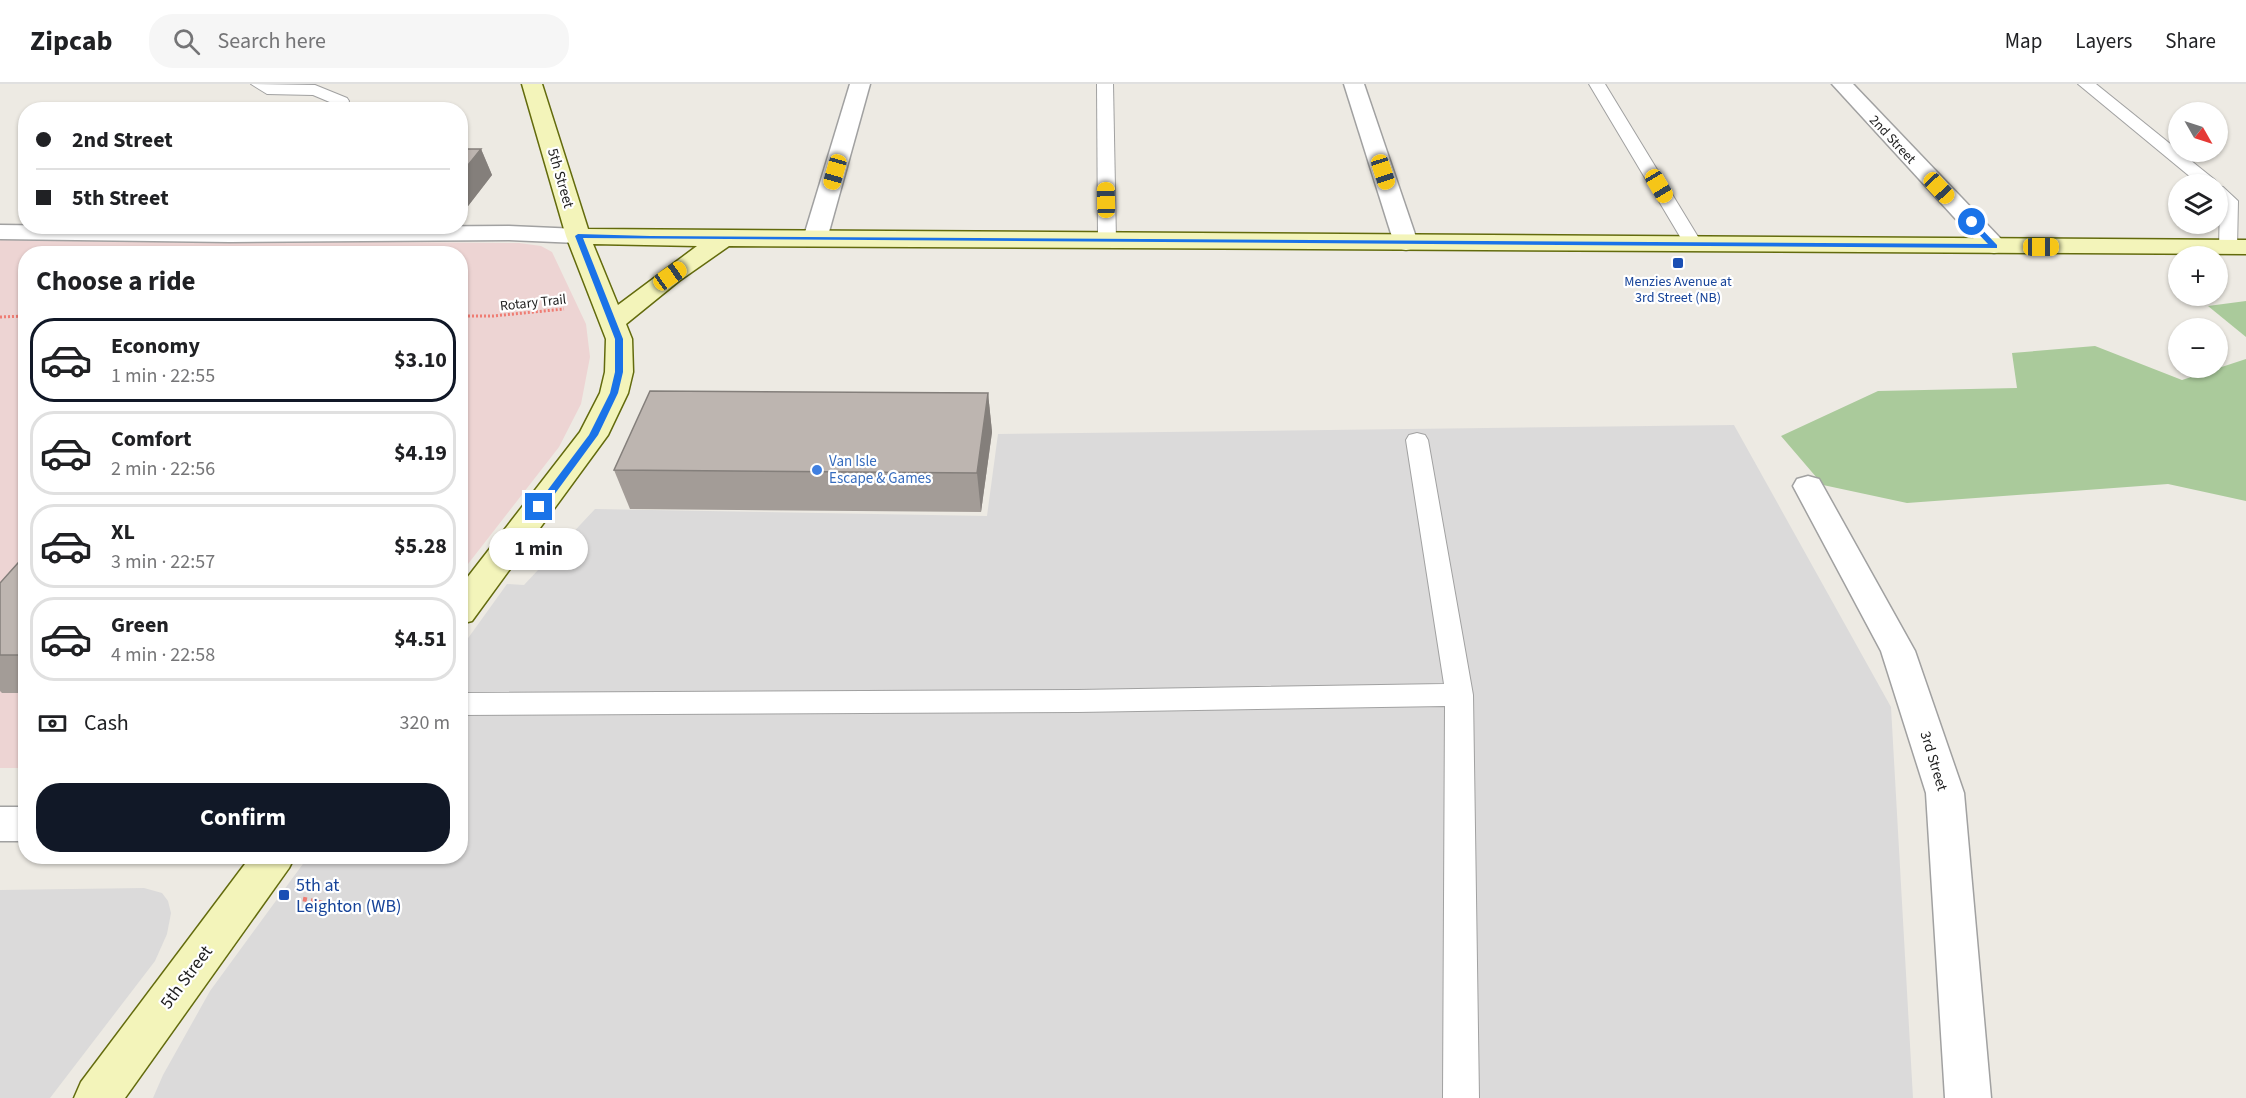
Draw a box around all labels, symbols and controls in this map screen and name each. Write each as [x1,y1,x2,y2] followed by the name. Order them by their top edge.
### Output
[149,14,569,68] search box
[30,21,113,61] text: Zipcab
[170,25,203,58] icon: search
[218,25,326,57] text: Search here
[2005,26,2042,56] text: Map
[2075,26,2132,56] text: Layers
[2165,26,2216,56] text: Share
[2168,102,2228,162] north arrow
[2168,102,2228,378] map controls
[1864,111,1920,169] street label: 2nd Street
[72,124,173,156] text: 2nd Street
[542,146,579,210] street label: 5th Street
[821,152,849,192] car
[1369,152,1397,192] car
[1642,166,1676,206] car
[1920,169,1958,207] car
[2168,174,2228,234] button: layers
[72,182,169,214] text: 5th Street
[1097,182,1115,218] car
[1958,208,1985,235] route start
[2023,238,2059,256] car
[2168,246,2228,306] button: +
[1671,256,1685,270] marker: Menzies Avenue at 3rd Street (NB)
[650,258,690,294] car
[36,262,196,301] text: Choose a ride
[1624,272,1732,308] place label: Menzies Avenue at 3rd Street (NB)
[499,290,568,316] street label: Rotary Trail
[2168,318,2228,378] button: −
[111,330,200,362] text: Economy
[39,333,93,387] icon: car
[394,344,447,376] text: $3.10
[111,362,215,390] text: 1 min · 22:55
[111,423,192,455] text: Comfort
[39,426,93,480] icon: car
[394,437,447,469] text: $4.19
[829,451,931,489] place label: Van Isle Escape & Games
[111,455,215,483] text: 2 min · 22:56
[810,463,824,477] marker: Van Isle Escape & Games
[525,493,552,520] route end
[111,516,135,548] text: XL
[39,519,93,573] icon: car
[490,528,588,570] callout: 1 min
[394,530,447,562] text: $5.28
[514,535,563,563] text: 1 min
[111,548,215,576] text: 3 min · 22:57
[111,609,169,641] text: Green
[39,612,93,666] icon: car
[394,623,447,655] text: $4.51
[111,641,215,669] text: 4 min · 22:58
[36,707,69,740] icon: cash
[84,707,129,739] text: Cash
[400,709,450,737] text: 320 m
[1915,729,1953,794] street label: 3rd Street
[36,783,450,852] button: Confirm
[296,873,401,919] place label: 5th at Leighton (WB)
[277,888,291,902] marker: 5th at Leighton (WB)
[154,940,219,1014] street label: 5th Street

